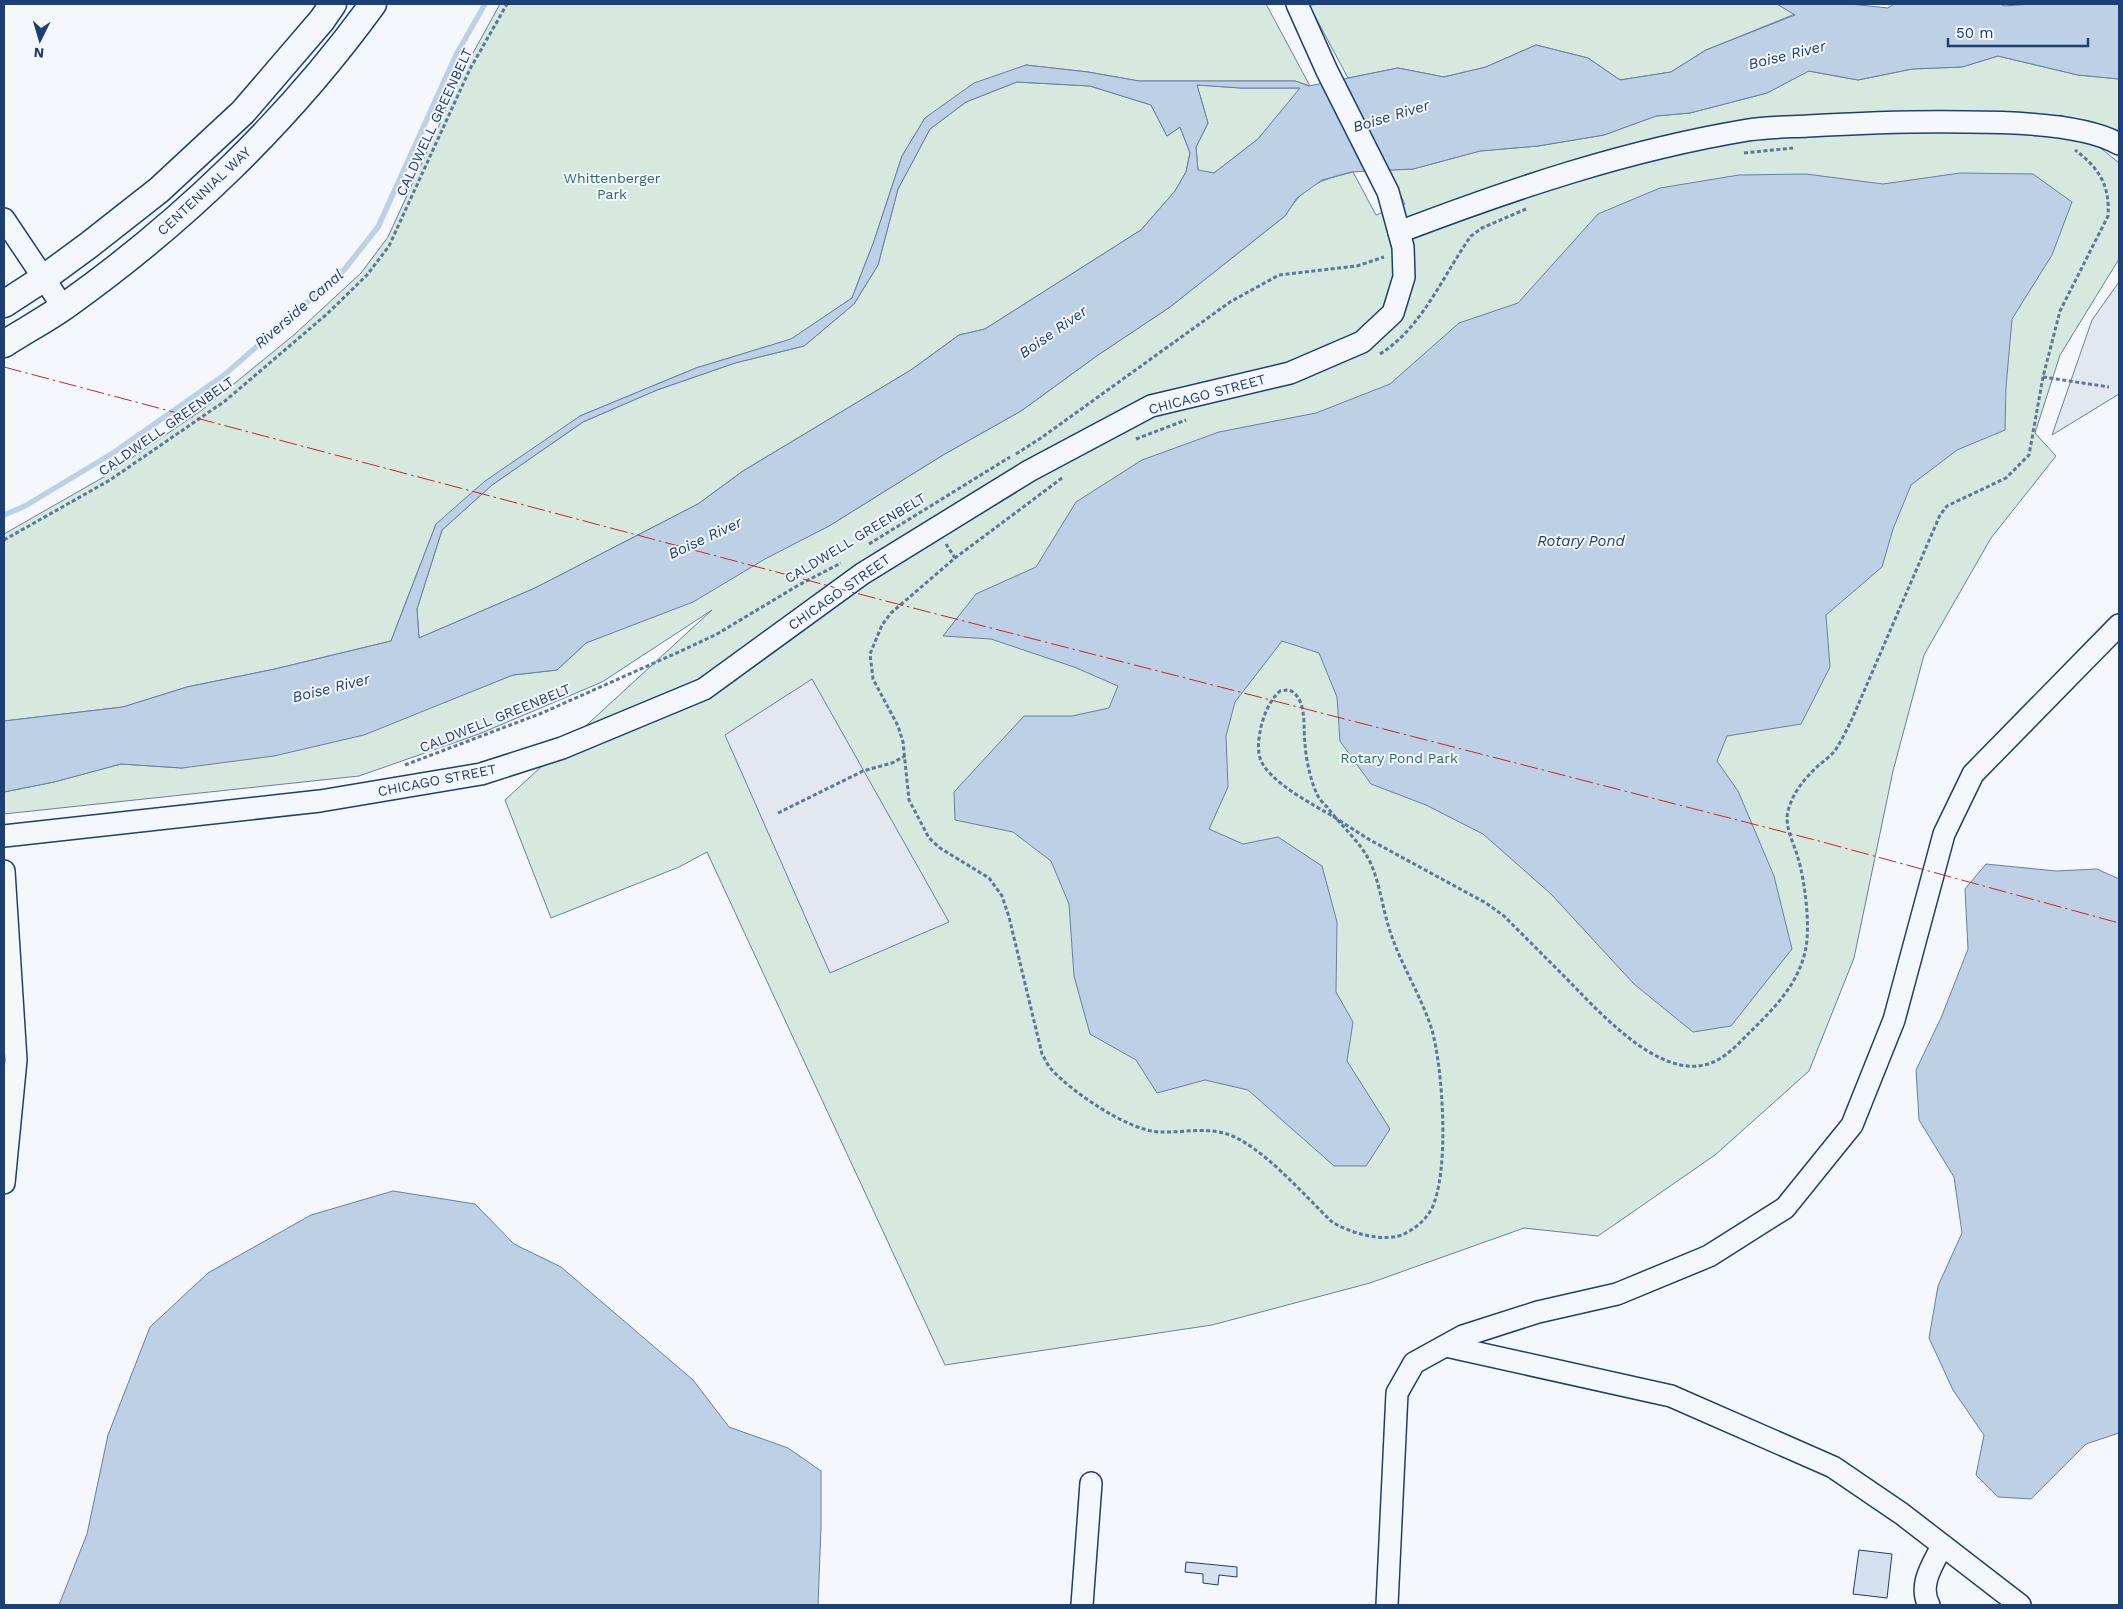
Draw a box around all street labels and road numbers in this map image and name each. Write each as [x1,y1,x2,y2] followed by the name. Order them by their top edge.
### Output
[393,45,476,199] street label: CALDWELL GREENBELT
[154,144,254,238] street label: CENTENNIAL WAY
[1147,371,1268,417] street label: CHICAGO STREET
[95,373,237,479] street label: CALDWELL GREENBELT
[782,489,929,586] street label: CALDWELL GREENBELT
[785,551,893,633] street label: CHICAGO STREET
[417,680,573,756] street label: CALDWELL GREENBELT
[376,761,498,799] street label: CHICAGO STREET

